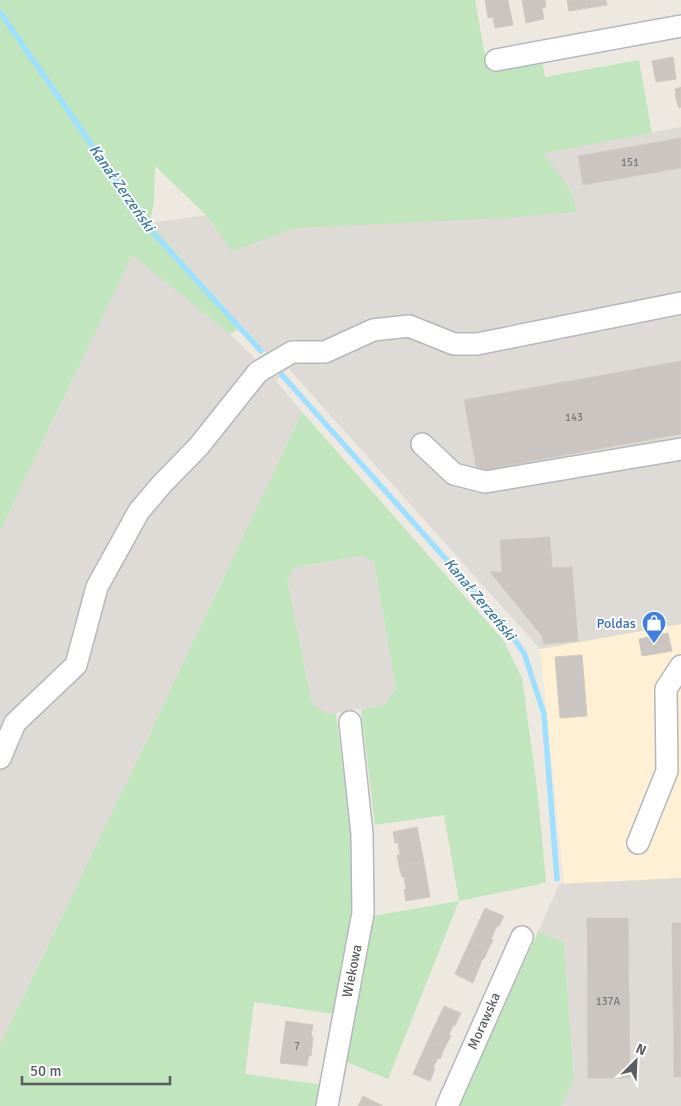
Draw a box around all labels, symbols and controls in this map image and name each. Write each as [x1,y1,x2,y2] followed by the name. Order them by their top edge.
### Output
[85,141,160,237] water label: Kanał Zerzeński
[621,156,639,169] house number: 151
[565,411,583,424] house number: 143
[440,554,521,645] water label: Kanał Zerzeński
[641,610,667,644] shop icon: Poldas
[596,615,636,632] place label: Poldas
[339,943,365,999] street label: Wiekowa
[464,990,504,1052] street label: Morawska
[596,995,621,1008] house number: 137A
[611,1036,661,1086] north arrow
[294,1040,300,1053] house number: 7
[633,1040,649,1059] text: N
[22,1054,170,1086] scale bar
[30,1062,61,1080] text: 50 m

